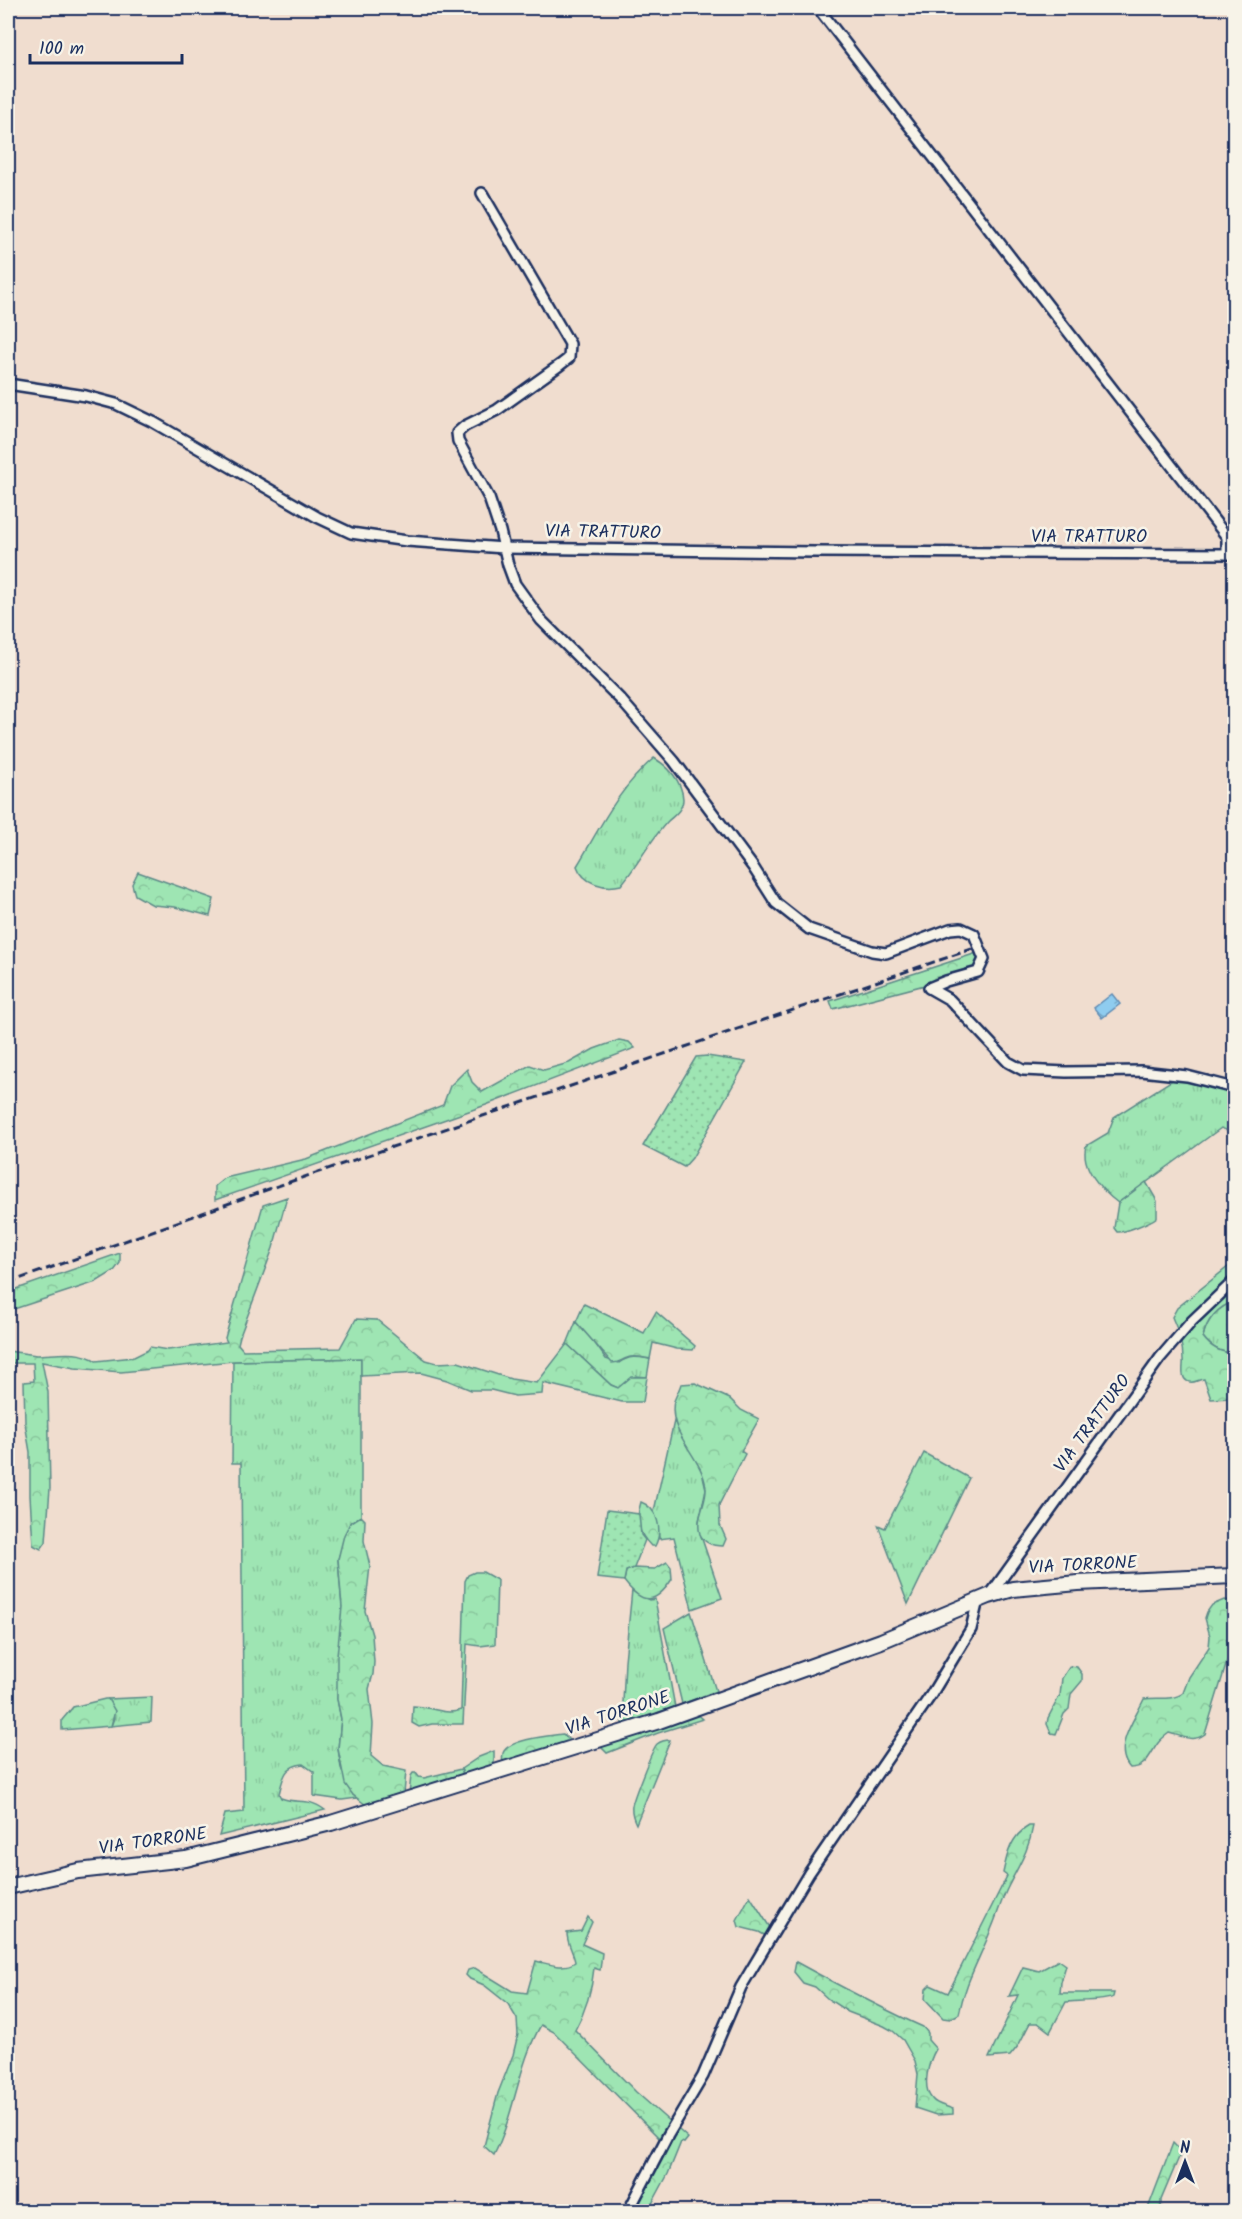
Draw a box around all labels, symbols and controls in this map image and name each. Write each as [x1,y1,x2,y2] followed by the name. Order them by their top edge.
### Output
[30,27,182,65] scale bar
[39,35,84,64] text: 100 m
[545,517,661,549] street label: VIA TRATTURO
[1031,523,1147,552] street label: VIA TRATTURO
[1047,1369,1139,1479] street label: VIA TRATTURO
[1028,1549,1139,1583] street label: VIA TORRONE
[562,1683,675,1745] street label: VIA TORRONE
[97,1820,209,1864] street label: VIA TORRONE
[1155,2132,1215,2192] north arrow
[1180,2136,1190,2161] text: N

